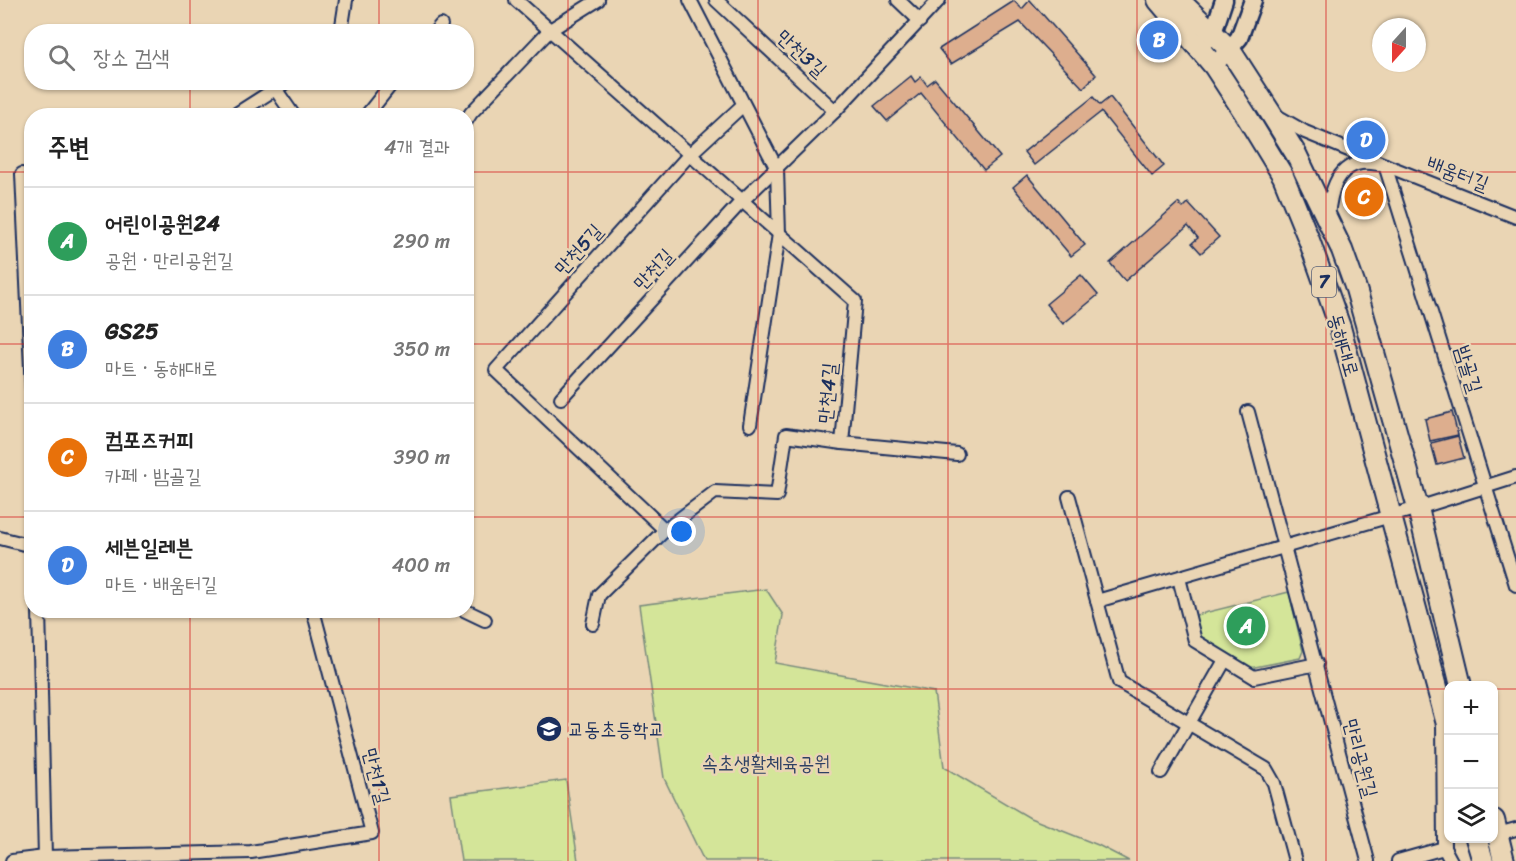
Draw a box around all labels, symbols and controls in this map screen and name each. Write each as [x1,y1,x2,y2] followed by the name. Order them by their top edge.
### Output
[1140,18,1178,63] pin: B
[1372,18,1426,72] north arrow
[768,20,835,86] street label: 만천3길
[24,24,474,90] search box
[93,38,170,77] text: 장소 검색
[45,41,78,74] icon: search
[1346,118,1386,162] pin: D
[48,124,90,170] text: 주변
[384,130,450,165] text: 4개 결과
[1421,146,1494,201] street label: 배움터길
[1344,174,1384,220] pin: C
[105,204,220,243] text: 어린이공원24
[545,215,612,284] street label: 만천5길
[61,224,74,259] text: A
[393,224,450,259] text: 290 m
[624,240,683,299] street label: 만천길
[105,243,233,278] text: 공원 · 만리공원길
[1312,267,1336,297] road number: 7
[1318,309,1369,381] street label: 동해대로
[105,312,159,351] text: GS25
[61,332,74,367] text: B
[394,332,450,367] text: 350 m
[1445,341,1492,397] street label: 밤골길
[105,351,217,386] text: 마트 · 동해대로
[807,361,848,425] street label: 만천4길
[105,420,194,459] text: 컴포즈커피
[61,440,74,475] text: C
[394,440,450,475] text: 390 m
[105,459,201,494] text: 카페 · 밤골길
[667,517,696,546] your location
[105,528,194,567] text: 세븐일레븐
[62,548,73,583] text: D
[392,548,450,583] text: 400 m
[105,567,217,602] text: 마트 · 배움터길
[1226,604,1266,648] pin: A
[1444,681,1498,843] map controls
[1444,681,1498,735] button: +
[568,712,665,747] place label: 교동초등학교
[534,714,564,744] school or university icon: 교동초등학교
[1333,715,1388,802] street label: 만리공원길
[1444,735,1498,789] button: −
[352,744,401,808] street label: 만천1길
[702,746,830,781] park label: 속초생활체육공원
[1444,789,1498,843] button: layers

